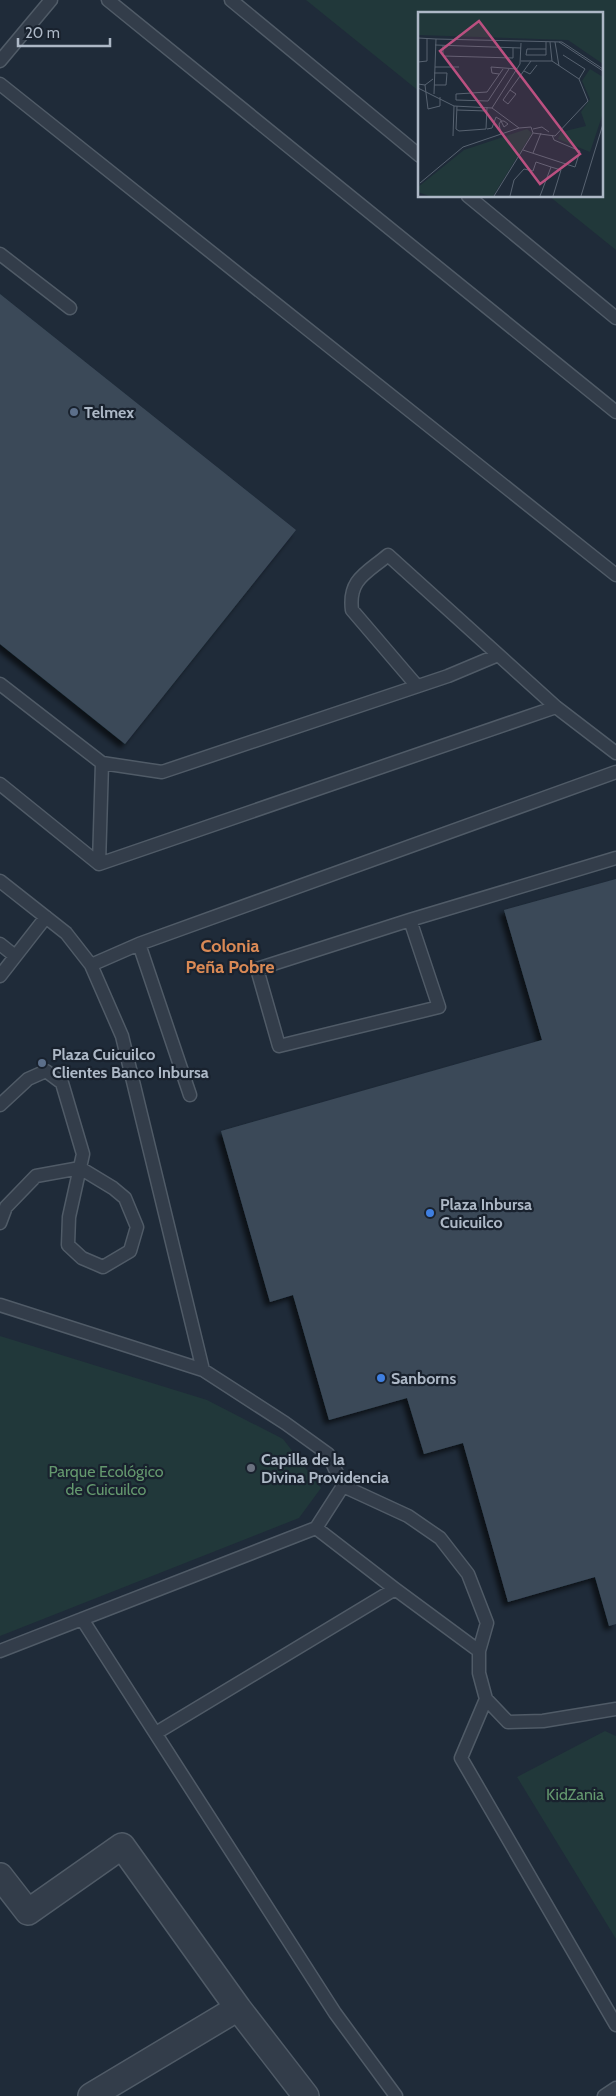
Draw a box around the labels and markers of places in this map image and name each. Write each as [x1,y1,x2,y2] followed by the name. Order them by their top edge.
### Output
[84,403,134,422] place label: Telmex
[68,406,80,418] marker: Telmex
[52,1045,209,1082] place label: Plaza Cuicuilco Clientes Banco Inbursa
[36,1057,48,1069] marker: Plaza Cuicuilco Clientes Banco Inbursa
[440,1195,532,1232] place label: Plaza Inbursa Cuicuilco
[424,1207,436,1219] marker: Plaza Inbursa Cuicuilco
[391,1369,456,1388] place label: Sanborns
[375,1372,387,1384] marker: Sanborns
[261,1450,389,1487] place label: Capilla de la Divina Providencia
[245,1462,257,1474] marker: Capilla de la Divina Providencia

